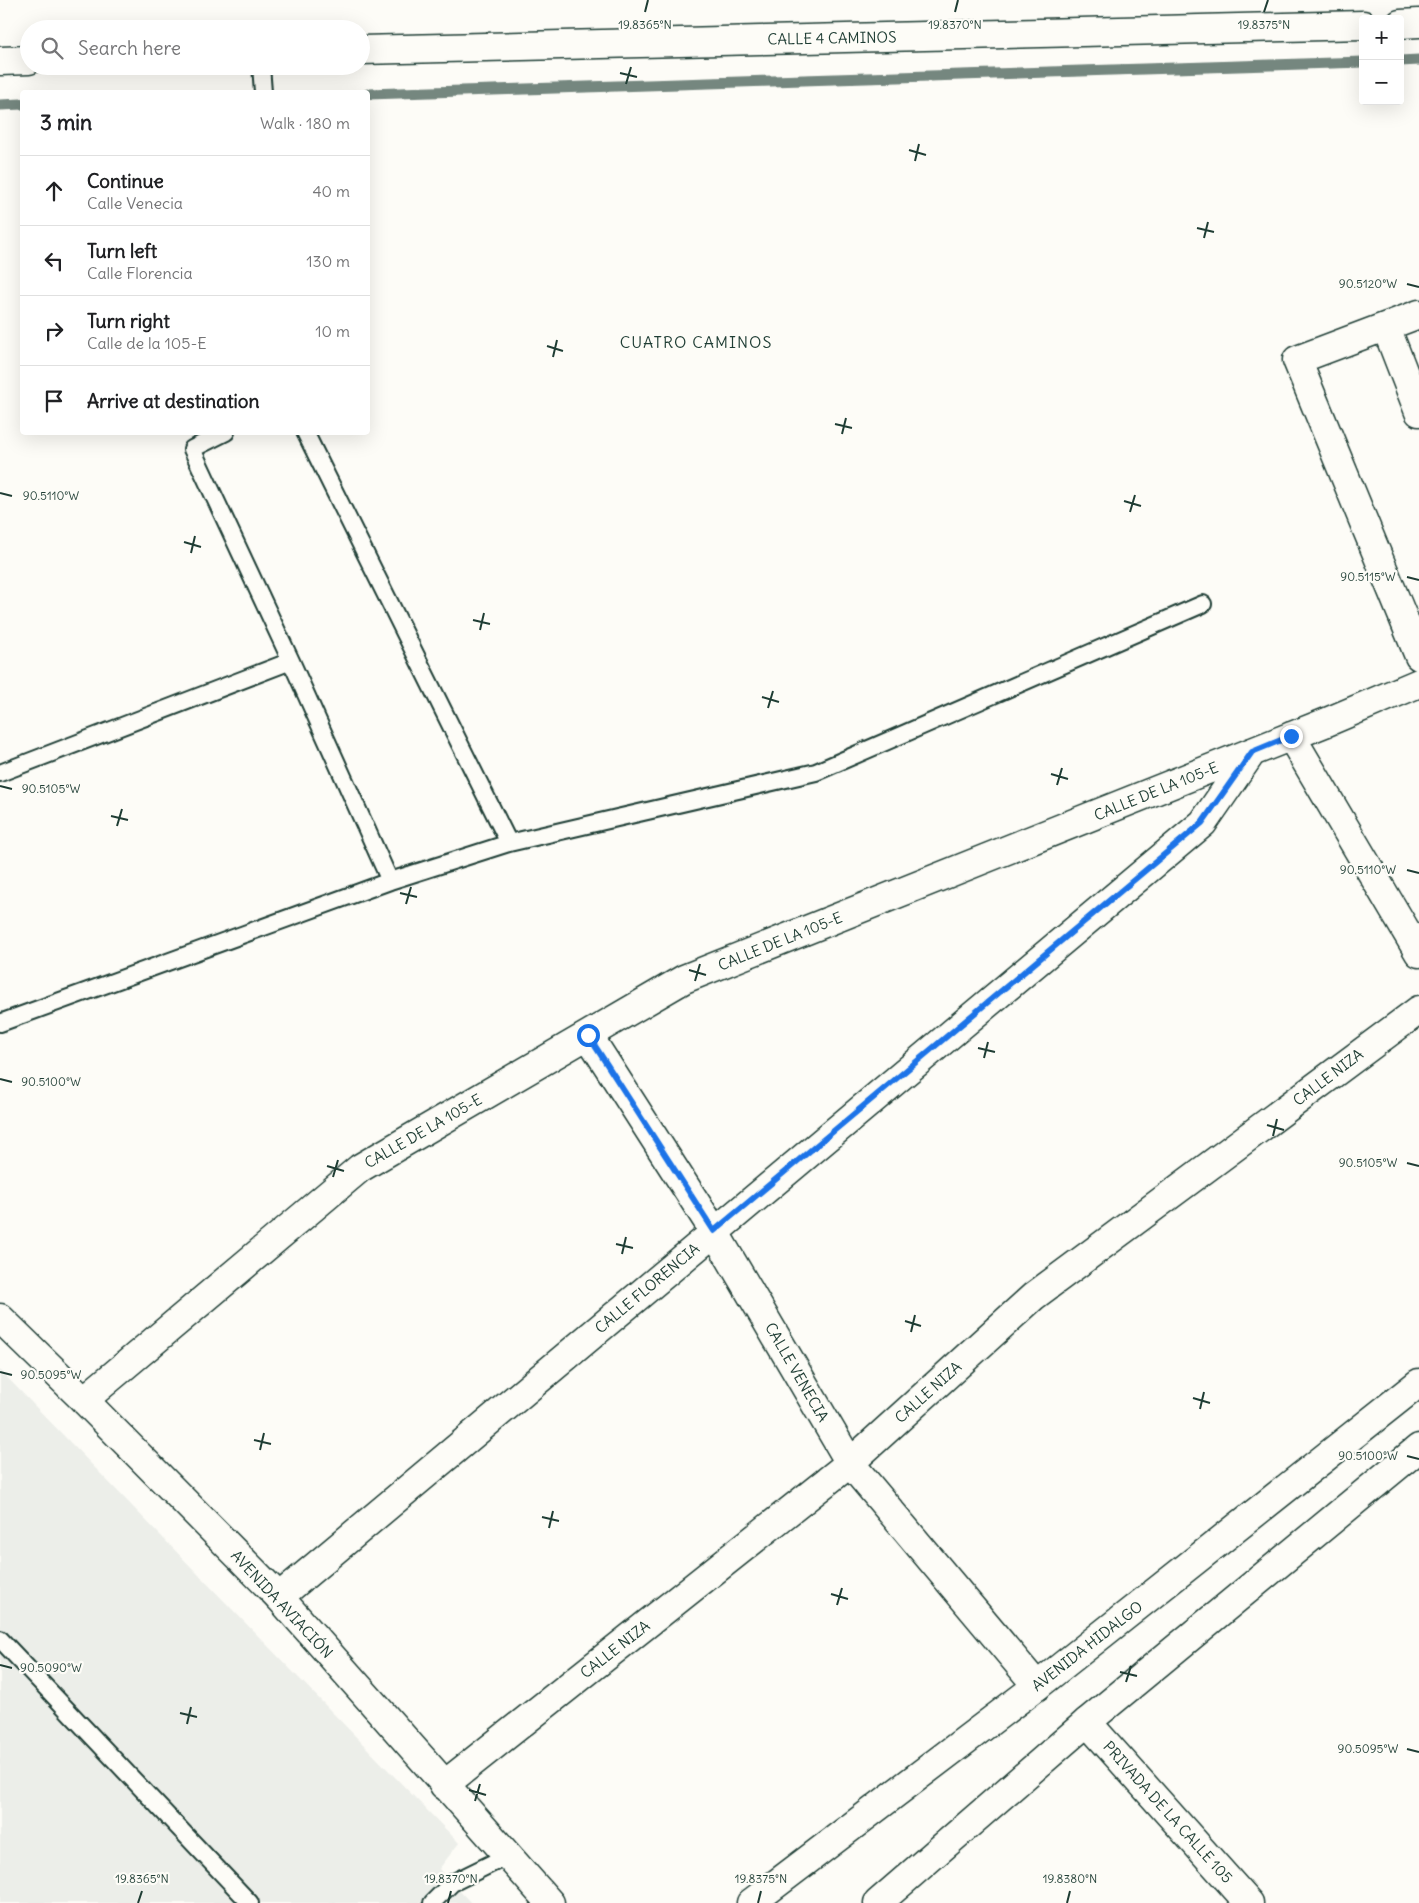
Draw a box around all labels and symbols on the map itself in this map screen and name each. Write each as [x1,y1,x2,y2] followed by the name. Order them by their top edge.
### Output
[618,17,672,32] text: 19.8365°N
[928,17,982,32] text: 19.8370°N
[1238,17,1290,32] text: 19.8375°N
[767,27,897,49] street label: CALLE 4 CAMINOS
[1339,276,1397,291] text: 90.5120°W
[620,332,772,352] district label: CUATRO CAMINOS
[23,488,79,503] text: 90.5110°W
[1340,569,1396,584] text: 90.5115°W
[1280,725,1303,748] route end
[1091,757,1221,825] street label: CALLE DE LA 105-E
[22,781,80,796] text: 90.5105°W
[1340,862,1396,877] text: 90.5110°W
[715,907,845,975] street label: CALLE DE LA 105-E
[577,1024,600,1047] route start
[1289,1044,1367,1110] street label: CALLE NIZA
[21,1074,81,1089] text: 90.5100°W
[361,1090,485,1172] street label: CALLE DE LA 105-E
[1339,1155,1397,1170] text: 90.5105°W
[591,1238,703,1337] street label: CALLE FLORENCIA
[761,1319,833,1425] street label: CALLE VENECIA
[891,1357,966,1427] street label: CALLE NIZA
[21,1367,81,1382] text: 90.5095°W
[1338,1448,1398,1463] text: 90.5100°W
[227,1545,338,1662] street label: AVENIDA AVIACIÓN
[1028,1597,1146,1695] street label: AVENIDA HIDALGO
[576,1616,654,1682] street label: CALLE NIZA
[20,1660,82,1675] text: 90.5090°W
[1099,1737,1237,1887] street label: PRIVADA DE LA CALLE 105
[1338,1741,1398,1756] text: 90.5095°W
[115,1871,169,1886] text: 19.8365°N
[424,1871,478,1886] text: 19.8370°N
[735,1871,787,1886] text: 19.8375°N
[1043,1871,1097,1886] text: 19.8380°N

